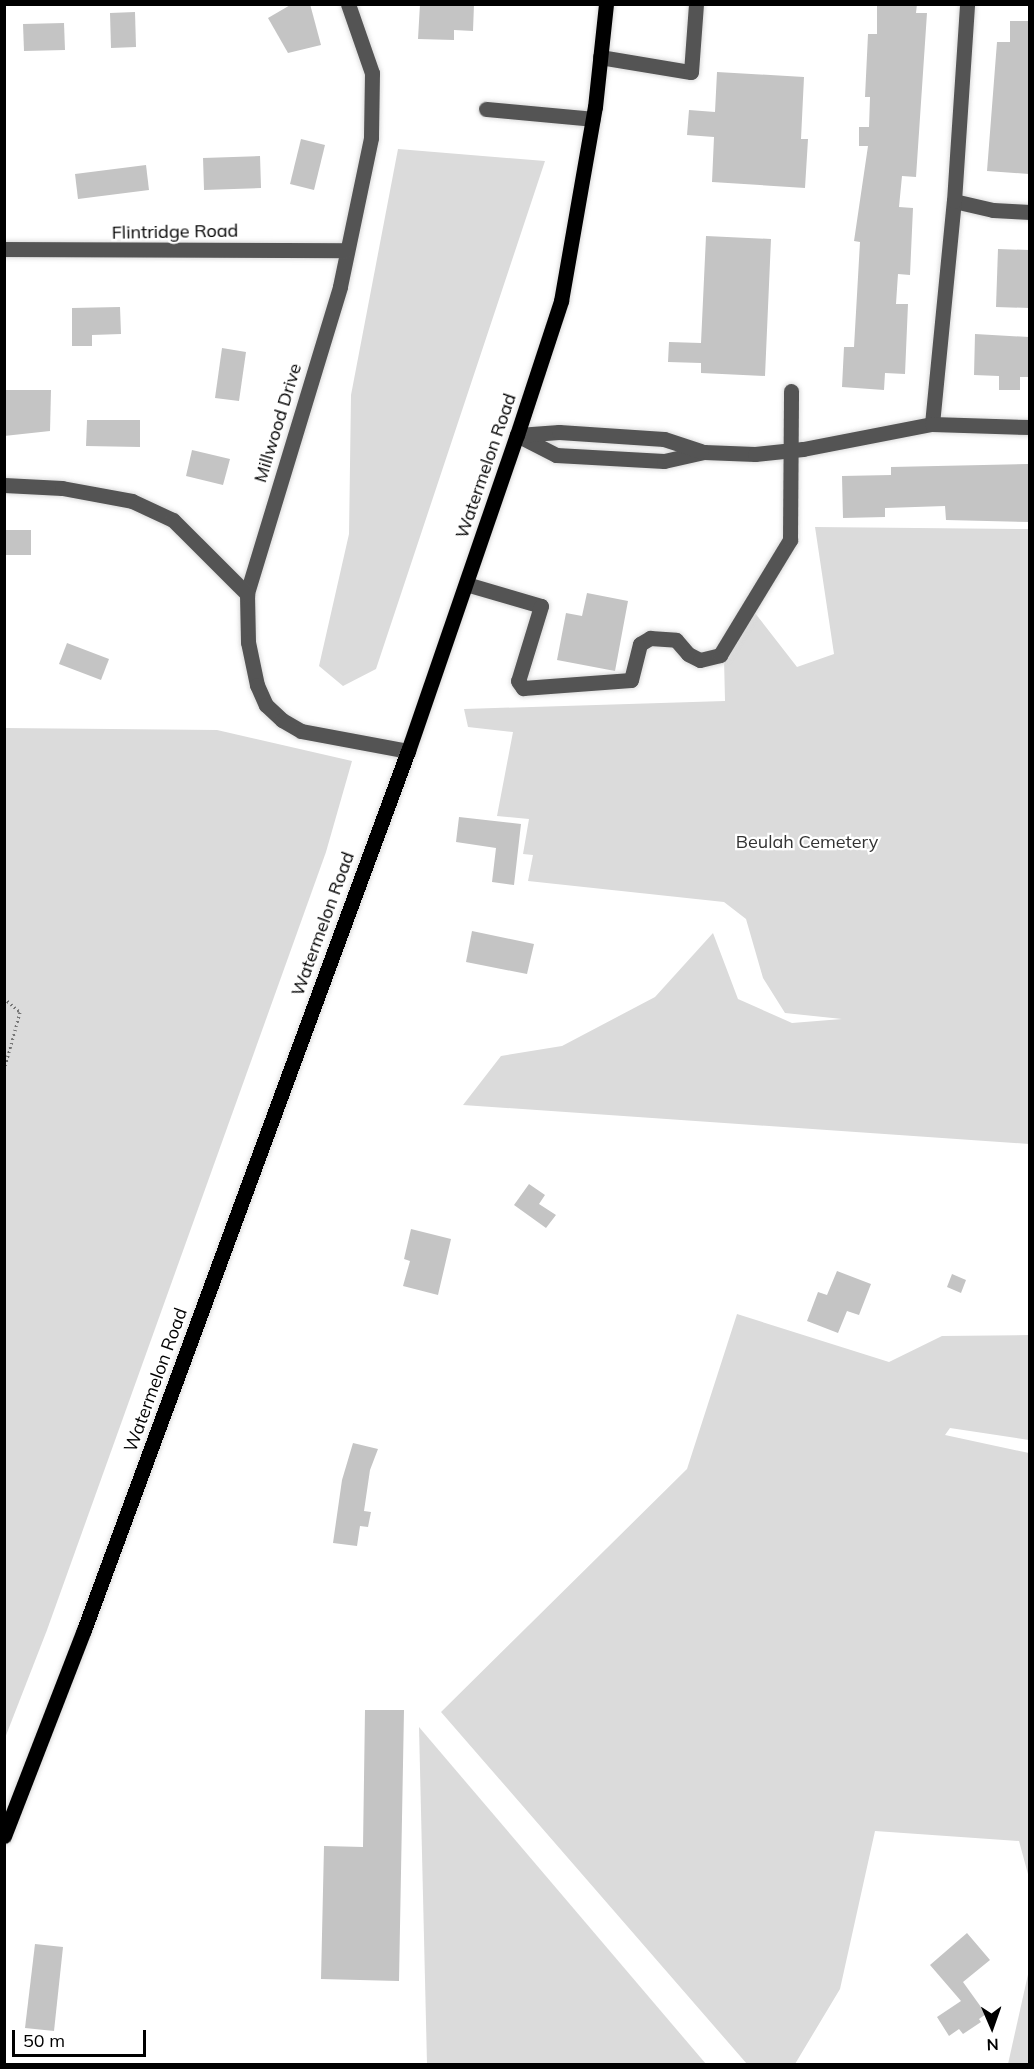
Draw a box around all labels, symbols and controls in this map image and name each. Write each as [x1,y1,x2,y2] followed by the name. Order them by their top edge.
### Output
[112,220,238,244] street label: Flintridge Road
[250,361,306,485] street label: Millwood Drive
[451,391,521,541] street label: Watermelon Road
[736,831,878,853] park label: Beulah Cemetery
[287,849,359,999] street label: Watermelon Road
[120,1305,192,1455] street label: Watermelon Road
[962,1997,1022,2057] north arrow
[15,2018,148,2056] scale bar
[23,2029,65,2052] text: 50 m
[986,2035,999,2055] text: N

